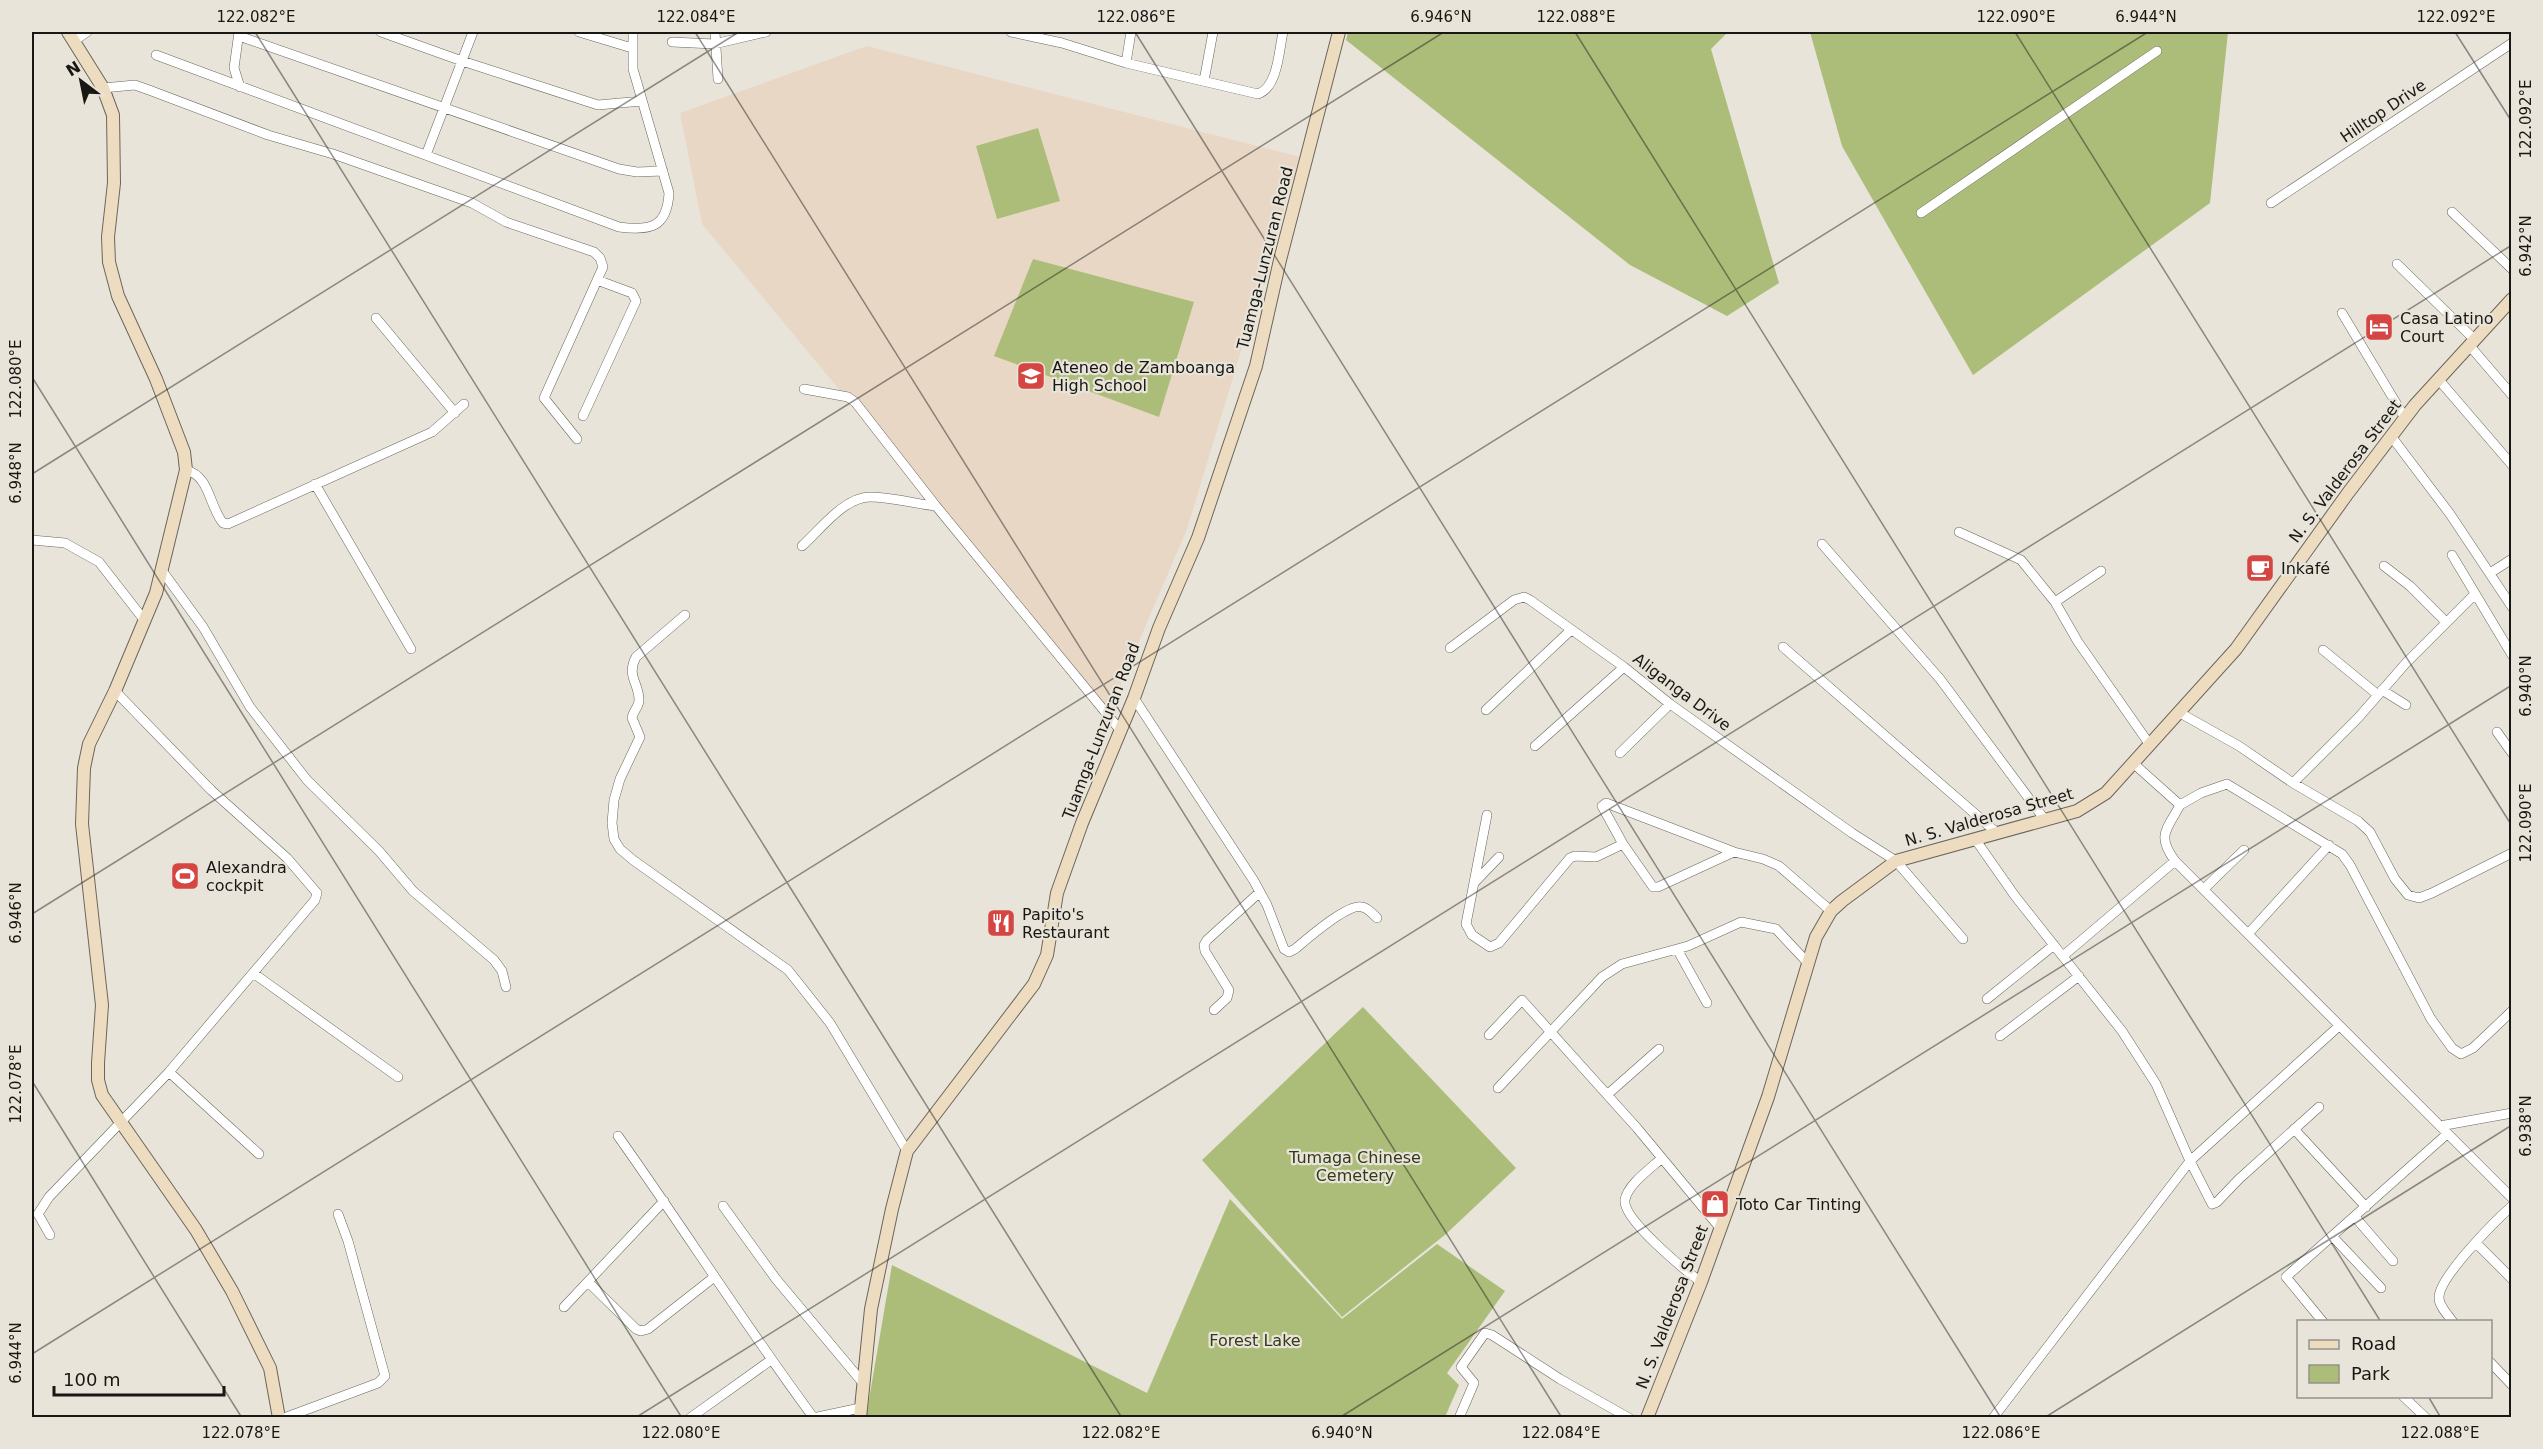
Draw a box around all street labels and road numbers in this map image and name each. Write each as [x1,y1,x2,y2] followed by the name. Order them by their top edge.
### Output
[2337,75,2429,147] street label: Hilltop Drive
[1233,165,1297,352] street label: Tuamga-Lunzuran Road
[2285,396,2405,546] street label: N. S. Valderosa Street
[1058,640,1144,823] street label: Tuamga-Lunzuran Road
[1629,649,1735,735] street label: Aliganga Drive
[1903,784,2075,850] street label: N. S. Valderosa Street
[1632,1222,1712,1392] street label: N. S. Valderosa Street

